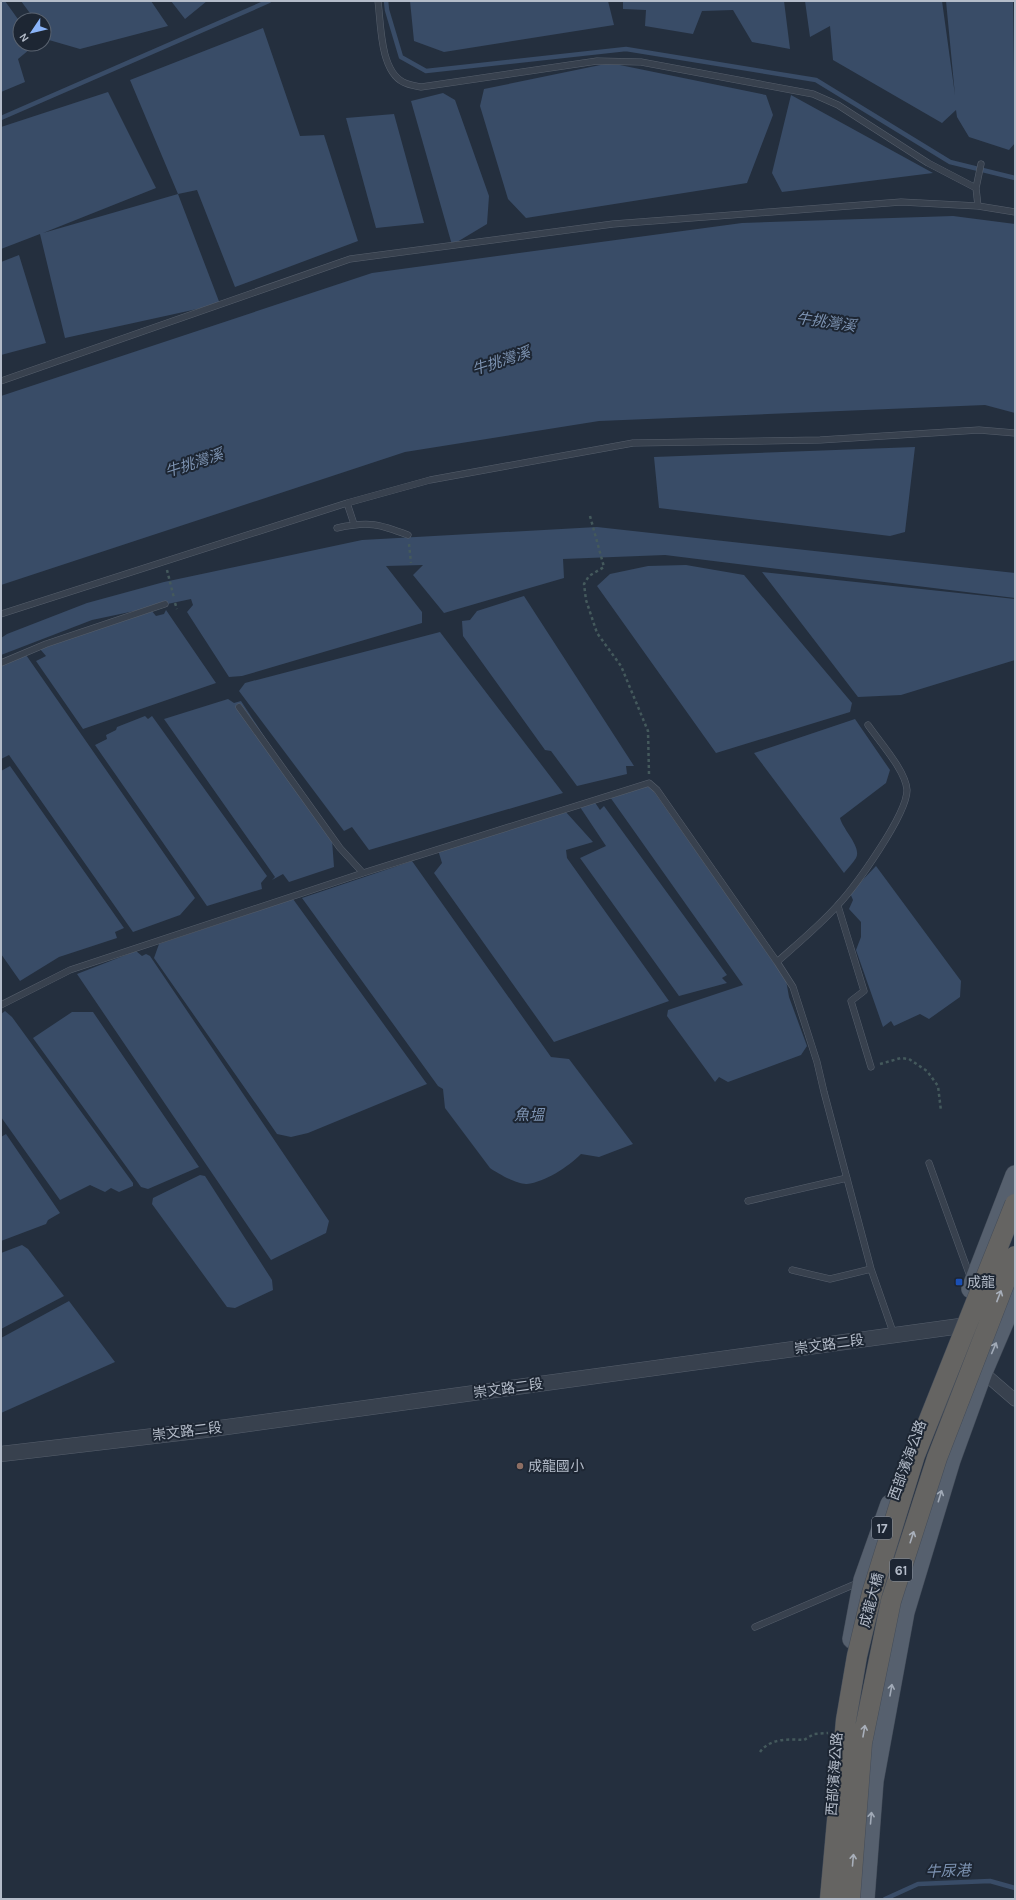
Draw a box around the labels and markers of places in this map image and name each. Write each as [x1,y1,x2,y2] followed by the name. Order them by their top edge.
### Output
[967,1274,995,1291] place label: 成龍
[954,1277,964,1287] marker: 成龍
[528,1458,584,1475] place label: 成龍國小
[515,1461,525,1471] marker: 成龍國小

